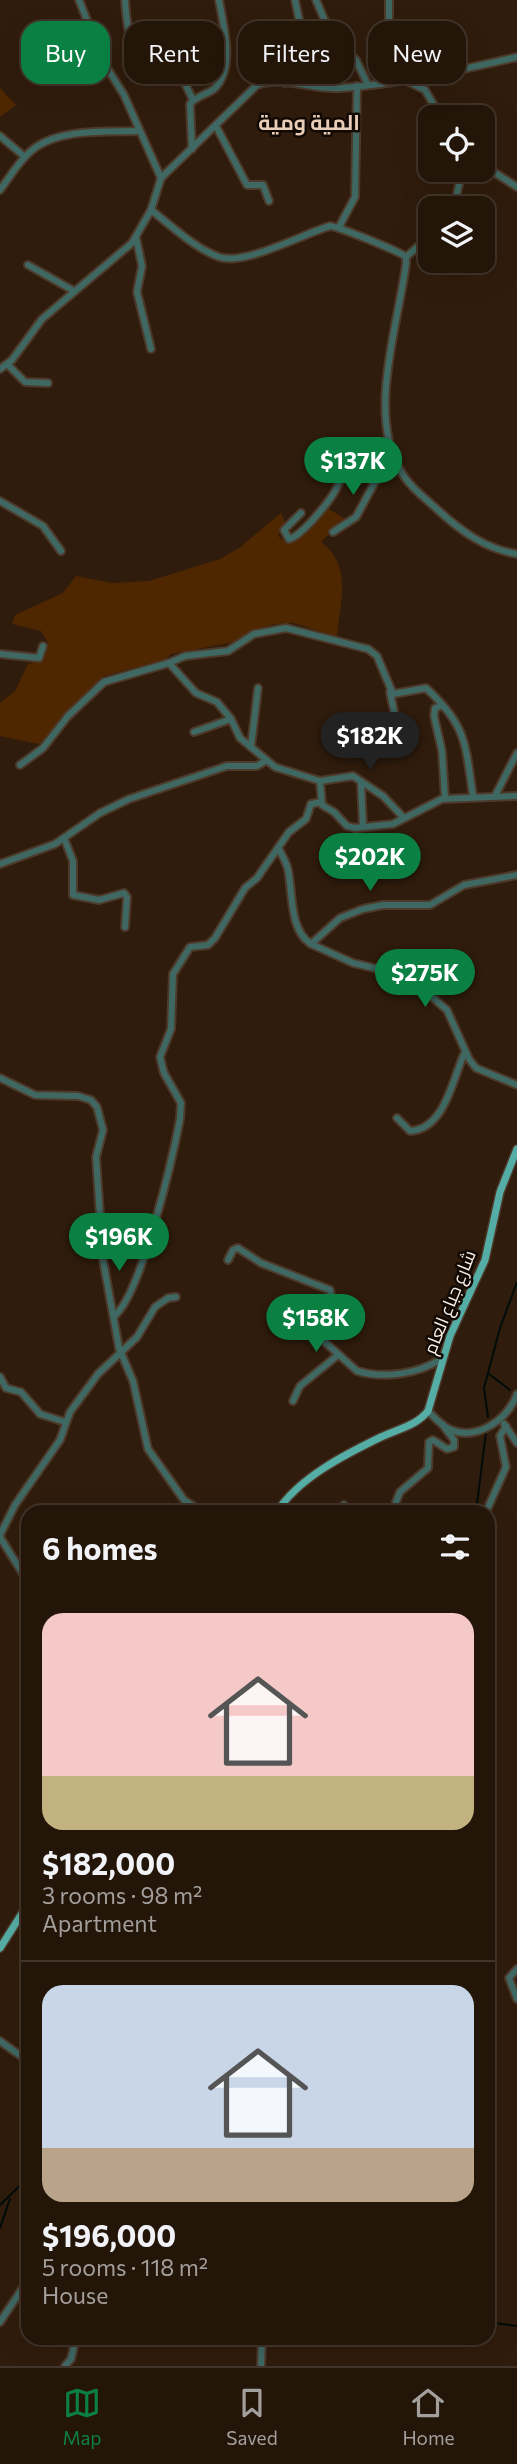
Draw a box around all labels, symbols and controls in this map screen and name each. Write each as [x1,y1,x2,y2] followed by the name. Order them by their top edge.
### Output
[21,21,110,84] chip: Buy
[124,21,224,84] chip: Rent
[238,21,354,84] chip: Filters
[368,21,466,84] chip: New
[418,105,495,273] map controls
[418,105,495,182] button: locate
[258,109,360,136] district label: المية ومية
[418,196,495,273] button: layers
[304,438,402,497] pin: $137K
[320,446,386,474] text: $137K
[321,712,419,772] pin: $182K
[337,721,403,749] text: $182K
[321,834,419,893] pin: $202K
[335,842,405,870] text: $202K
[376,950,474,1009] pin: $275K
[391,958,459,986] text: $275K
[70,1214,168,1273] pin: $196K
[85,1222,153,1250] text: $196K
[418,1247,482,1358] street label: شارع جباع العام
[267,1294,365,1354] pin: $158K
[282,1303,350,1331] text: $158K
[436,1528,474,1566] icon: filters
[42,1529,157,1566] text: 6 homes
[195,1658,321,1784] icon: home
[42,1844,175,1881] text: $182,000
[42,1881,202,1909] text: 3 rooms · 98 m²
[42,1909,157,1937] text: Apartment
[195,2030,321,2156] icon: home
[42,2216,176,2253] text: $196,000
[42,2253,208,2281] text: 5 rooms · 118 m²
[42,2281,108,2309] text: House
[62,2384,102,2449] tab: Map
[226,2384,278,2449] tab: Saved
[402,2384,455,2449] tab: Home

